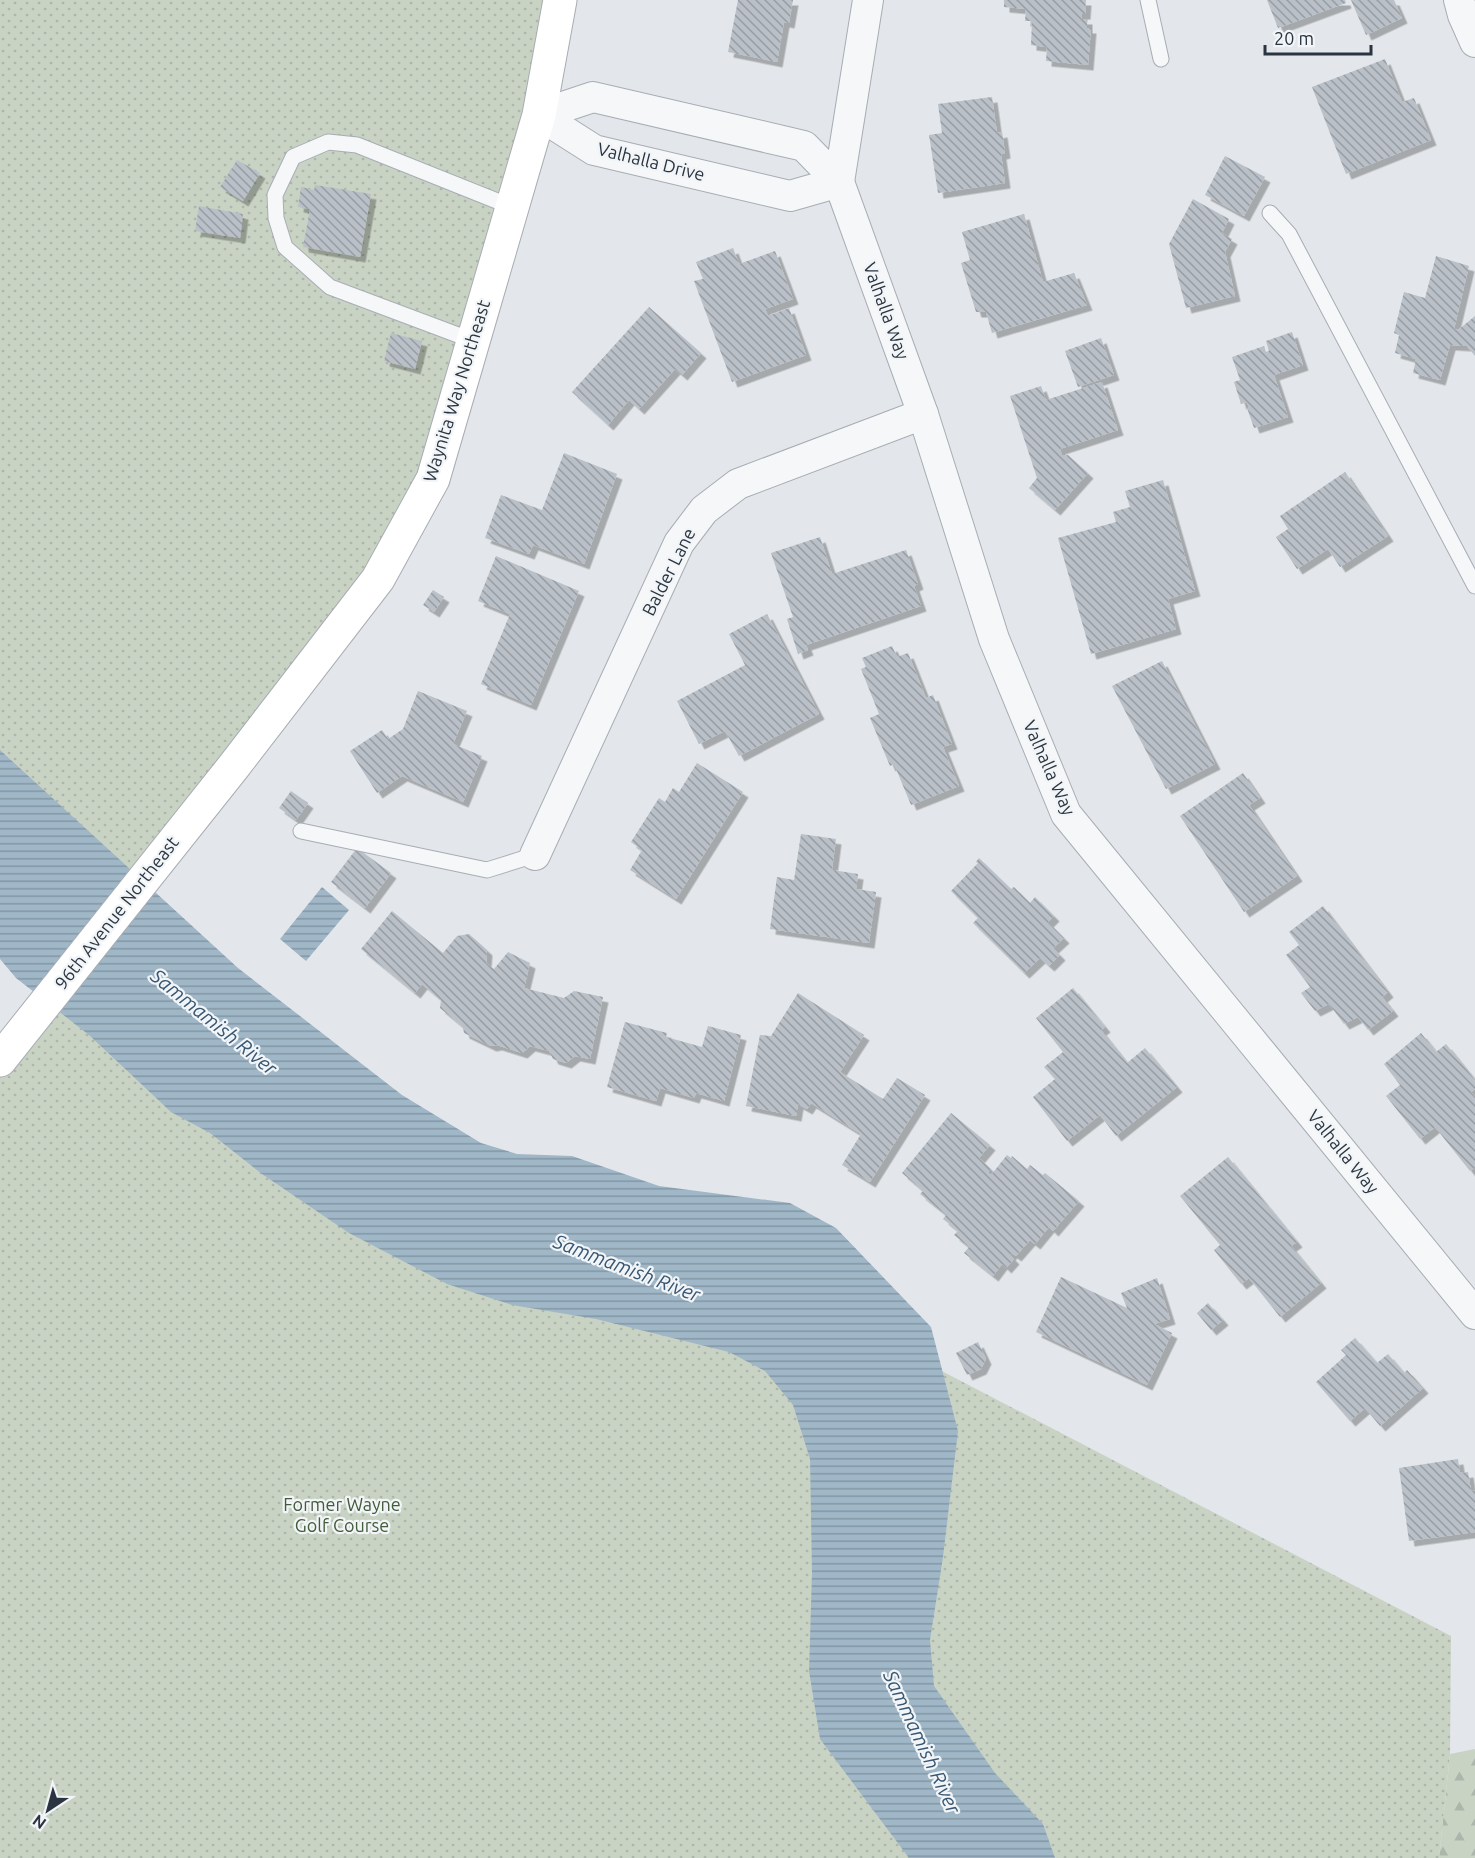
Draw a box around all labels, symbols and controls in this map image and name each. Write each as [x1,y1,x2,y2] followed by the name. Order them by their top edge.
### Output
[1265,18,1372,56] scale bar
[1274,28,1314,48] text: 20 m
[595,138,707,184] street label: Valhalla Drive
[860,259,914,362] street label: Valhalla Way
[419,297,493,484] street label: Waynita Way Northeast
[638,524,699,619] street label: Balder Lane
[1020,717,1080,818] street label: Valhalla Way
[50,832,182,993] street label: 96th Avenue Northeast
[146,963,283,1080] water label: Sammamish River
[1304,1106,1384,1197] street label: Valhalla Way
[550,1229,705,1307] water label: Sammamish River
[283,1494,401,1535] park label: Former Wayne Golf Course
[879,1666,966,1818] water label: Sammamish River
[18,1780,78,1840] north arrow
[29,1811,49,1833] text: N

